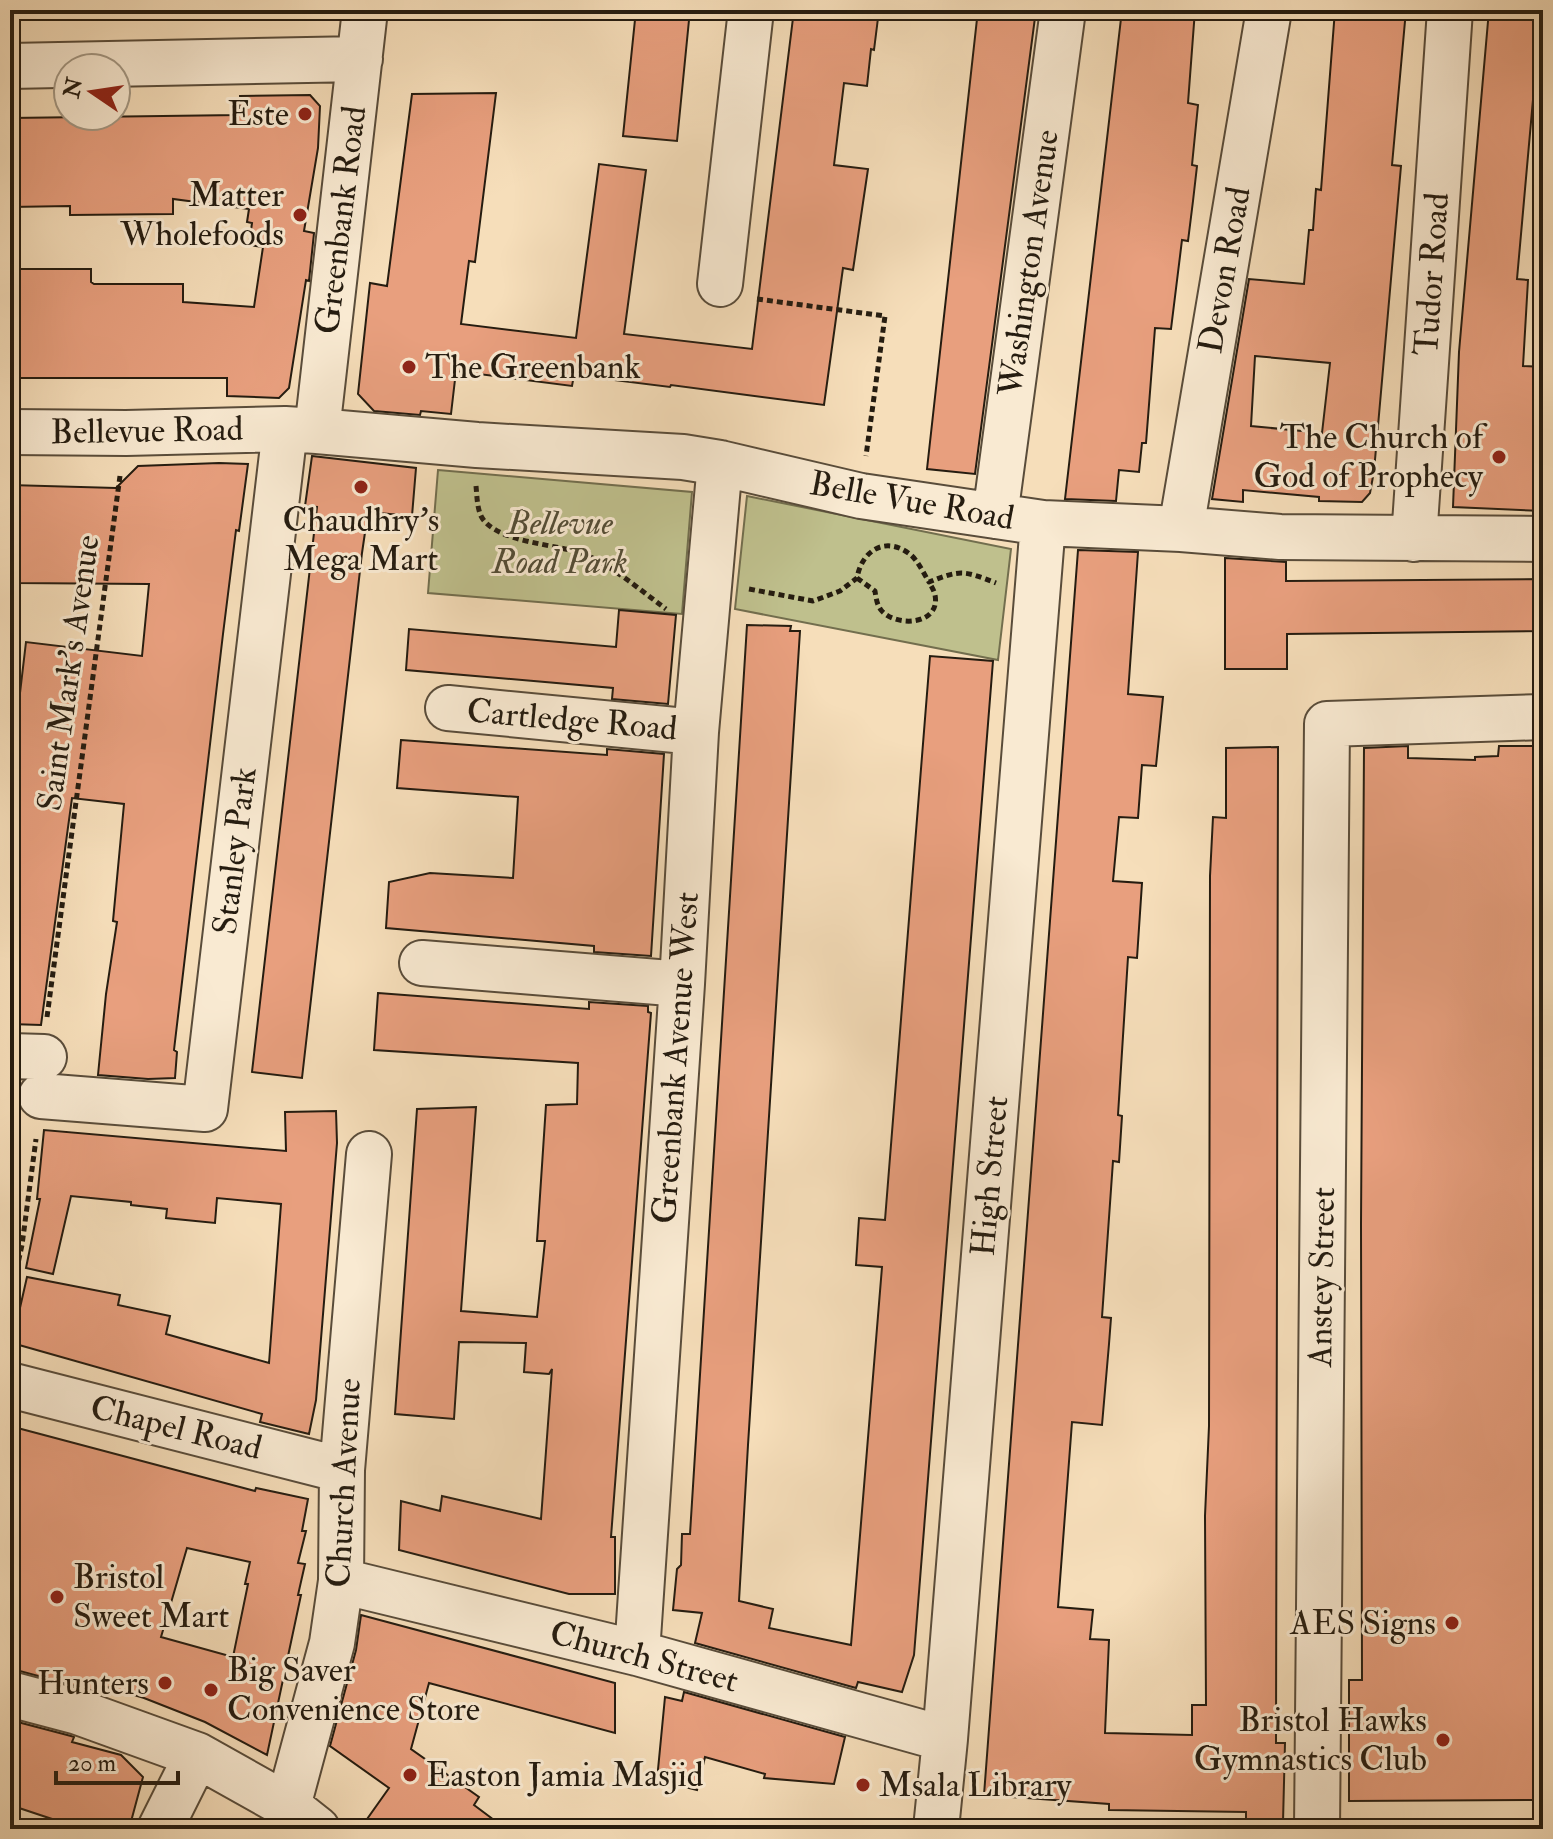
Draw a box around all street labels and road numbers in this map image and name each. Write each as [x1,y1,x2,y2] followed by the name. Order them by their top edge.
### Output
[306,103,376,337] street label: Greenbank Road
[989,127,1069,400] street label: Washington Avenue
[1189,183,1261,357] street label: Devon Road
[1405,191,1459,357] street label: Tudor Road
[50,408,244,454] street label: Bellevue Road
[806,462,1018,540] street label: Belle Vue Road
[28,532,110,814] street label: Saint Mark's Avenue
[465,689,679,751] street label: Cartledge Road
[203,765,267,937] street label: Stanley Park
[643,891,709,1225] street label: Greenbank Avenue West
[962,1094,1018,1258] street label: High Street
[1299,1187,1345,1368] street label: Anstey Street
[317,1377,371,1589] street label: Church Avenue
[86,1386,266,1470] street label: Chapel Road
[545,1611,743,1703] street label: Church Street

